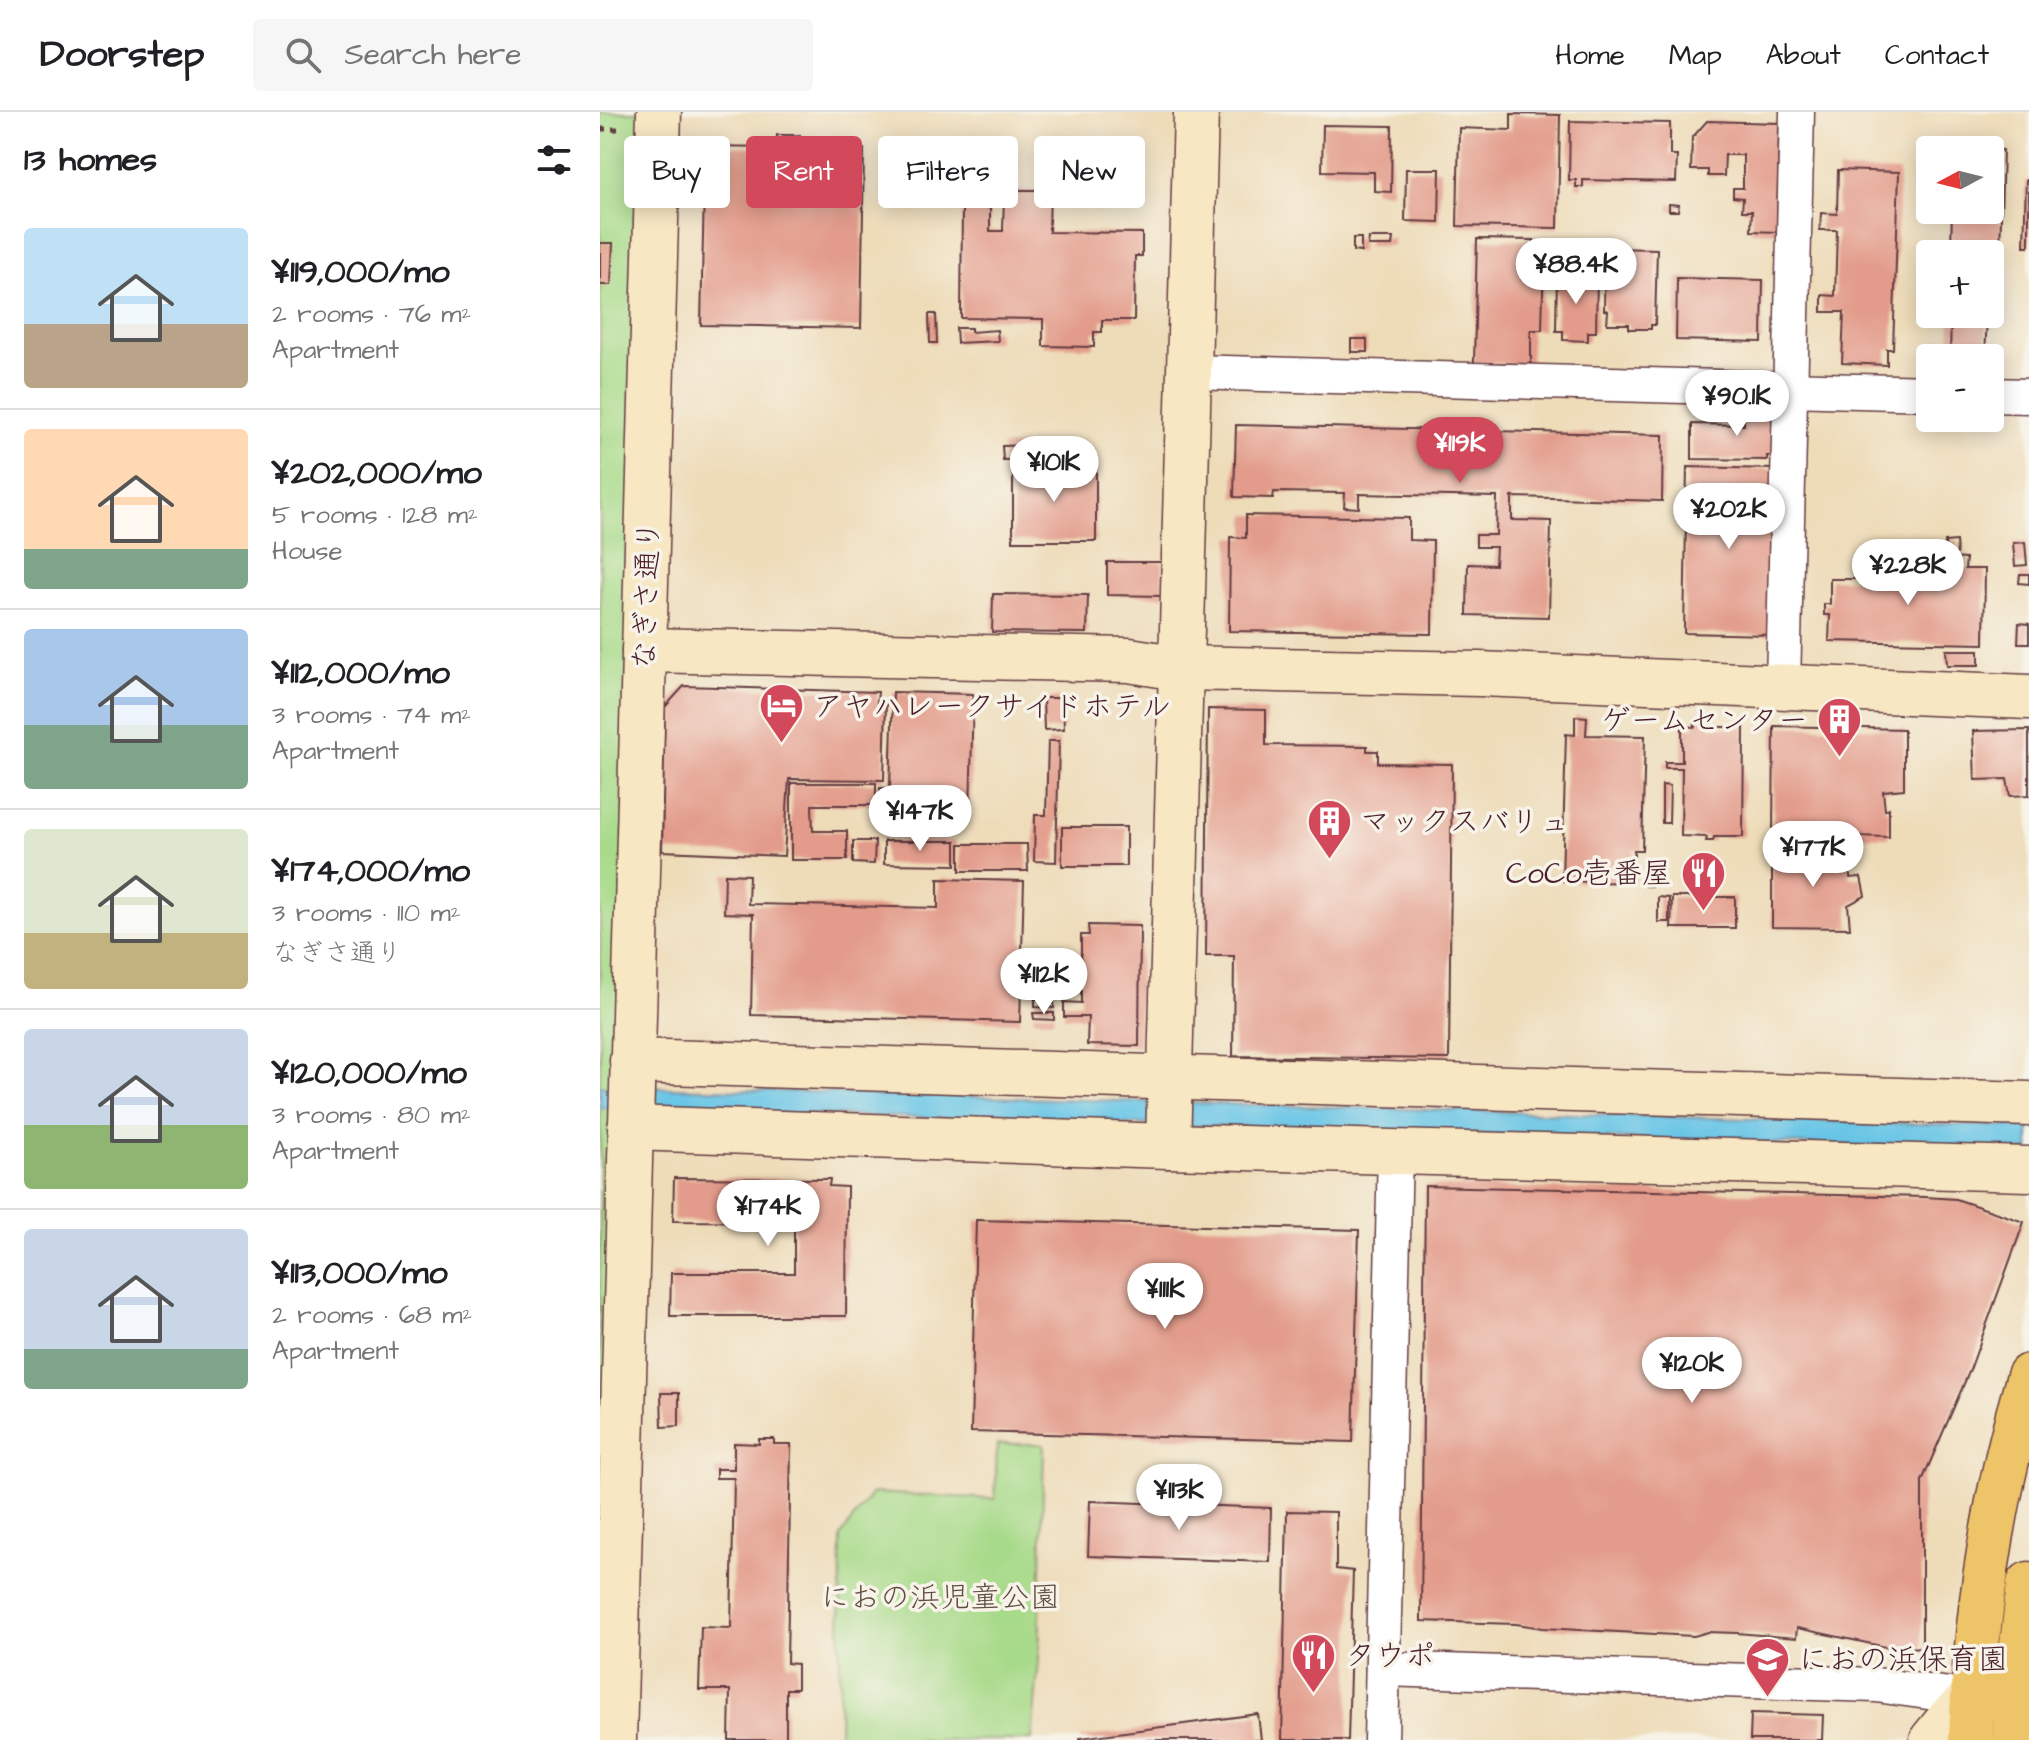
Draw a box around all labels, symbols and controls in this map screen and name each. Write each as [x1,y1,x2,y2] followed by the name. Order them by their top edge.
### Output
[253,19,813,91] search box
[40,29,205,81] text: Doorstep
[281,33,325,77] icon: search
[345,34,522,76] text: Search here
[1555,36,1625,75] text: Home
[1669,36,1722,75] text: Map
[1766,36,1841,75] text: About
[1885,36,1989,75] text: Contact
[24,136,157,184] text: 13 homes
[624,136,730,208] chip: Buy
[746,136,862,208] chip: Rent
[878,136,1018,208] chip: Filters
[1034,136,1145,208] chip: New
[1916,136,2004,224] north arrow
[1916,136,2004,432] map controls
[532,138,576,182] icon: filters
[1511,238,1641,306] pin: ¥88.4K
[1916,240,2004,328] button: +
[1534,246,1618,282] text: ¥88.4K
[272,248,450,296] text: ¥119,000/mo
[88,260,184,356] icon: home
[272,296,471,332] text: 2 rooms · 76 m²
[272,332,399,368] text: Apartment
[1916,344,2004,432] button: −
[1672,370,1802,438] pin: ¥90.1K
[1703,378,1771,414] text: ¥90.1K
[1404,417,1516,485] pin: ¥119K
[1434,425,1486,461] text: ¥119K
[998,436,1110,504] pin: ¥101K
[1028,444,1080,480] text: ¥101K
[272,449,482,497] text: ¥202,000/mo
[88,461,184,557] icon: home
[1673,483,1785,551] pin: ¥202K
[1691,491,1767,527] text: ¥202K
[272,497,478,533] text: 5 rooms · 128 m²
[623,519,671,671] street label: なぎさ通り
[272,533,343,569] text: House
[1852,539,1964,607] pin: ¥228K
[1870,547,1946,583] text: ¥228K
[272,649,450,697] text: ¥112,000/mo
[88,661,184,757] icon: home
[758,682,806,745] hotel icon: アヤハレークサイドホテル
[813,686,1171,728] place label: アヤハレークサイドホテル
[1815,696,1863,759] building icon: ゲームセンター
[272,697,471,733] text: 3 rooms · 74 m²
[1600,700,1808,742] place label: ゲームセンター
[272,733,399,769] text: Apartment
[864,785,976,853] pin: ¥147K
[887,793,953,829] text: ¥147K
[1305,797,1353,860] building icon: マックスバリュ
[1360,801,1569,843] place label: マックスバリュ
[1757,821,1869,889] pin: ¥177K
[1781,829,1845,865] text: ¥177K
[272,847,470,895] text: ¥174,000/mo
[1679,849,1727,912] restaurant icon: CoCo壱番屋
[1506,853,1672,895] place label: CoCo壱番屋
[88,861,184,957] icon: home
[272,895,460,931] text: 3 rooms · 110 m²
[272,935,402,971] text: なぎさ通り
[988,948,1100,1016] pin: ¥112K
[1018,956,1070,992] text: ¥112K
[272,1049,467,1097] text: ¥120,000/mo
[88,1061,184,1157] icon: home
[272,1097,471,1133] text: 3 rooms · 80 m²
[272,1133,399,1169] text: Apartment
[712,1180,824,1248] pin: ¥174K
[735,1188,801,1224] text: ¥174K
[272,1249,448,1297] text: ¥113,000/mo
[88,1261,184,1357] icon: home
[1109,1263,1221,1331] pin: ¥111K
[1145,1271,1185,1307] text: ¥111K
[272,1297,472,1333] text: 2 rooms · 68 m²
[272,1333,399,1369] text: Apartment
[1636,1337,1748,1405] pin: ¥120K
[1660,1345,1724,1381] text: ¥120K
[1123,1464,1235,1532] pin: ¥113K
[1154,1472,1204,1508] text: ¥113K
[820,1577,1060,1619] park label: におの浜児童公園
[1290,1631,1338,1694] restaurant icon: タウポ
[1345,1635,1435,1677] place label: タウポ
[1743,1635,1791,1698] school or university icon: におの浜保育園
[1798,1639,2008,1681] place label: におの浜保育園

